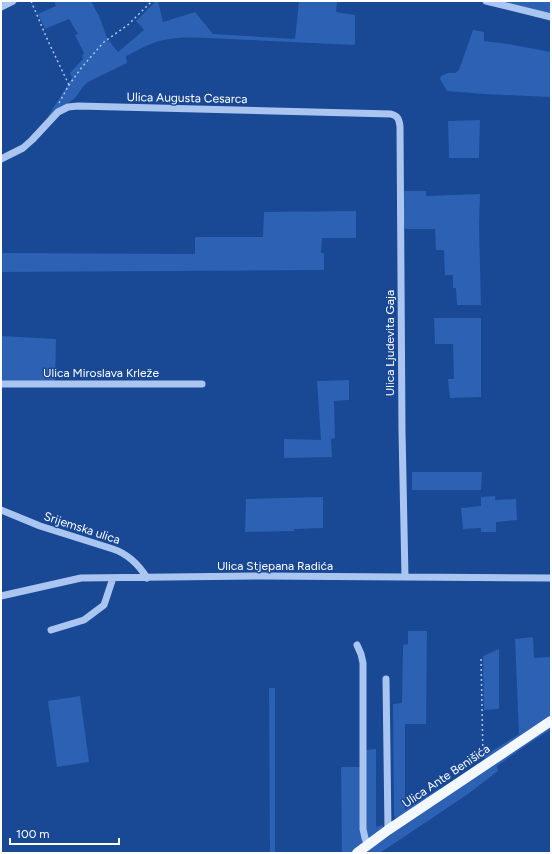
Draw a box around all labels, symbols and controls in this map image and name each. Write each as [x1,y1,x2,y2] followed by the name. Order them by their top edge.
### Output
[126,90,248,106] street label: Ulica Augusta Cesarca
[383,290,397,396] street label: Ulica Ljudevita Gaja
[43,366,159,380] street label: Ulica Miroslava Krleže
[42,509,122,547] street label: Srijemska ulica
[217,559,333,573] street label: Ulica Stjepana Radića
[400,741,492,811] street label: Ulica Ante Benišića
[10,820,119,846] scale bar
[16,827,50,841] text: 100 m

